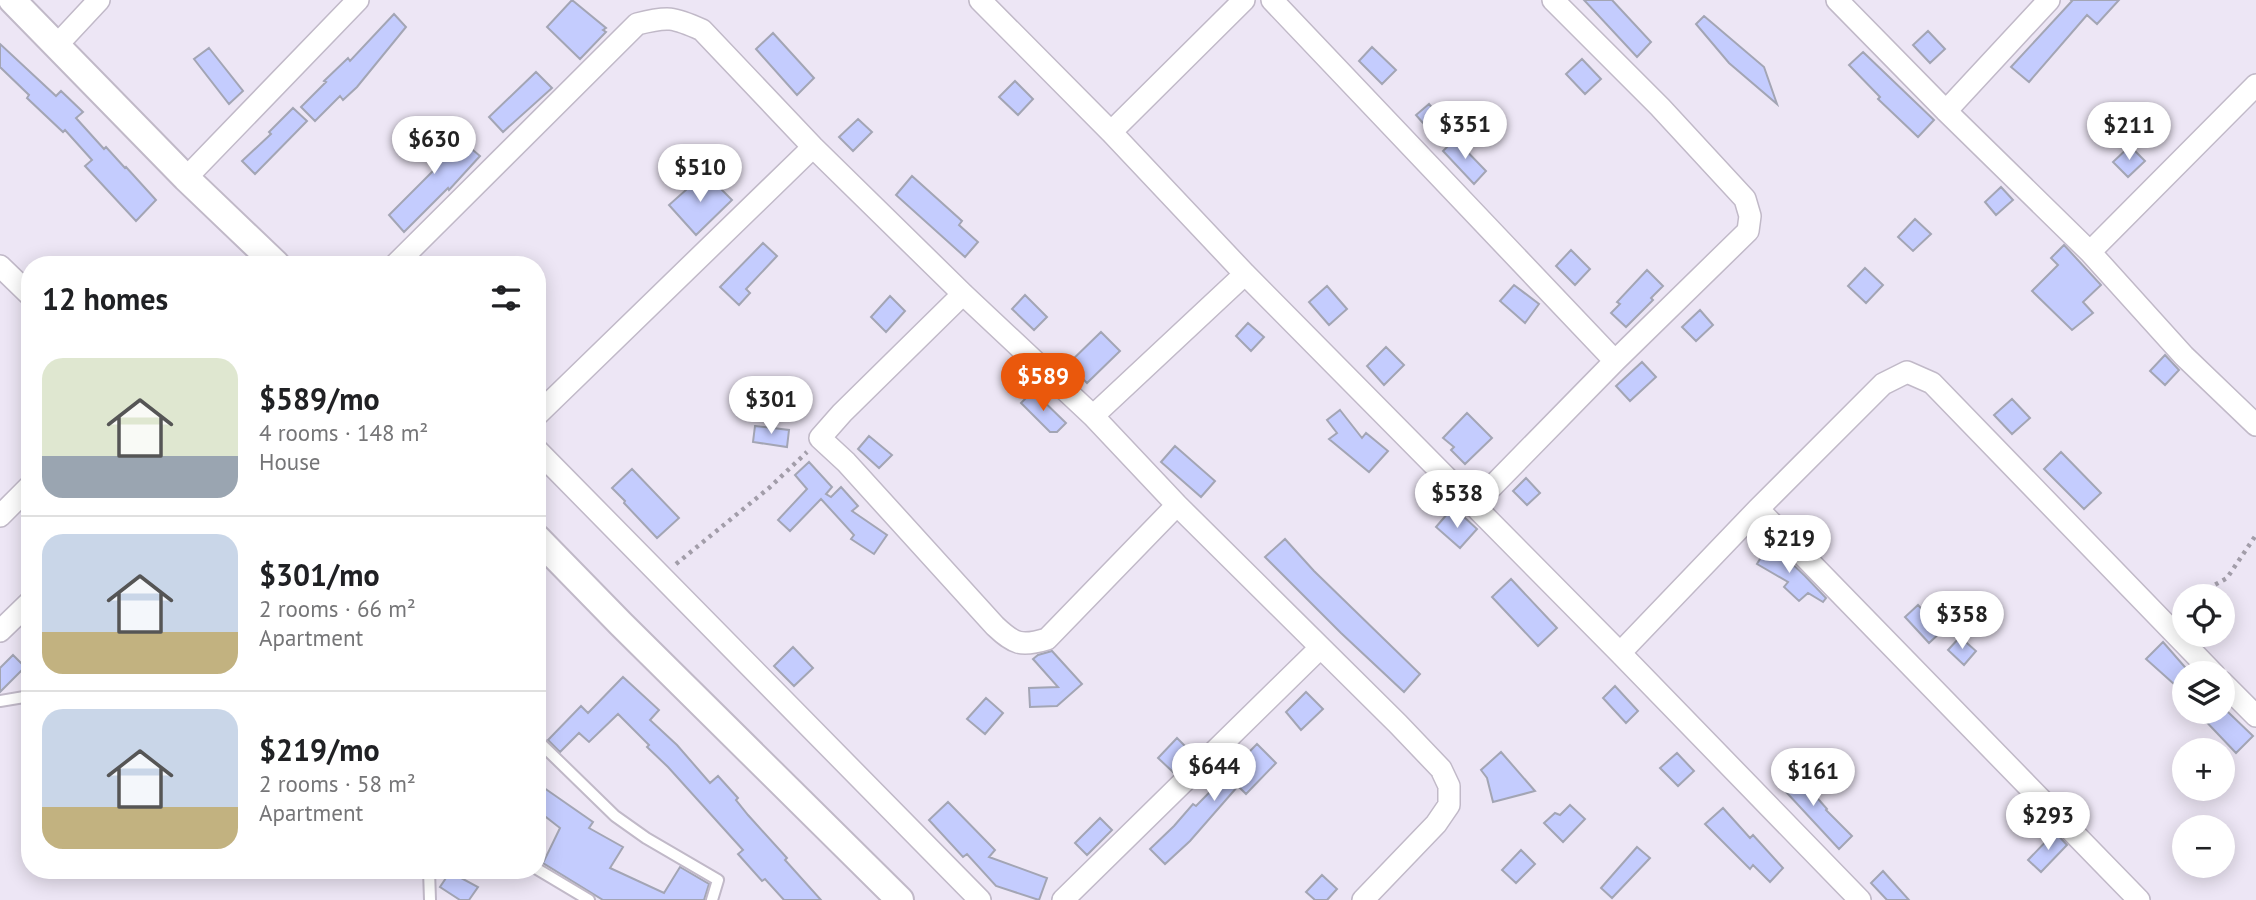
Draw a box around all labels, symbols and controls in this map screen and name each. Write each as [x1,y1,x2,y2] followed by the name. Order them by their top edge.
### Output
[1424,102,1506,161] pin: $351
[2088,102,2170,162] pin: $211
[1439,109,1491,138] text: $351
[2103,110,2155,139] text: $211
[393,116,475,176] pin: $630
[408,124,460,153] text: $630
[659,144,741,204] pin: $510
[674,152,726,181] text: $510
[42,279,168,318] text: 12 homes
[487,279,525,317] icon: filters
[1002,354,1084,413] pin: $589
[1017,361,1069,390] text: $589
[730,376,812,436] pin: $301
[259,379,380,418] text: $589/mo
[745,384,797,413] text: $301
[98,386,182,470] icon: home
[259,418,428,447] text: 4 rooms · 148 m²
[259,447,321,476] text: House
[1416,470,1498,530] pin: $538
[1431,478,1483,507] text: $538
[1748,516,1830,575] pin: $219
[1763,523,1815,552] text: $219
[259,555,380,594] text: $301/mo
[98,562,182,646] icon: home
[2172,584,2235,878] map controls
[2172,584,2235,647] button: locate
[1921,592,2003,651] pin: $358
[259,594,416,623] text: 2 rooms · 66 m²
[1936,599,1988,628] text: $358
[259,623,363,652] text: Apartment
[2172,661,2235,724] button: layers
[259,730,380,769] text: $219/mo
[98,737,182,821] icon: home
[2172,738,2235,801] button: +
[1173,744,1255,803] pin: $644
[1772,748,1854,808] pin: $161
[1188,751,1240,780] text: $644
[1787,756,1839,785] text: $161
[259,769,416,798] text: 2 rooms · 58 m²
[2007,792,2089,852] pin: $293
[259,798,363,827] text: Apartment
[2022,800,2074,829] text: $293
[2172,815,2235,878] button: −

